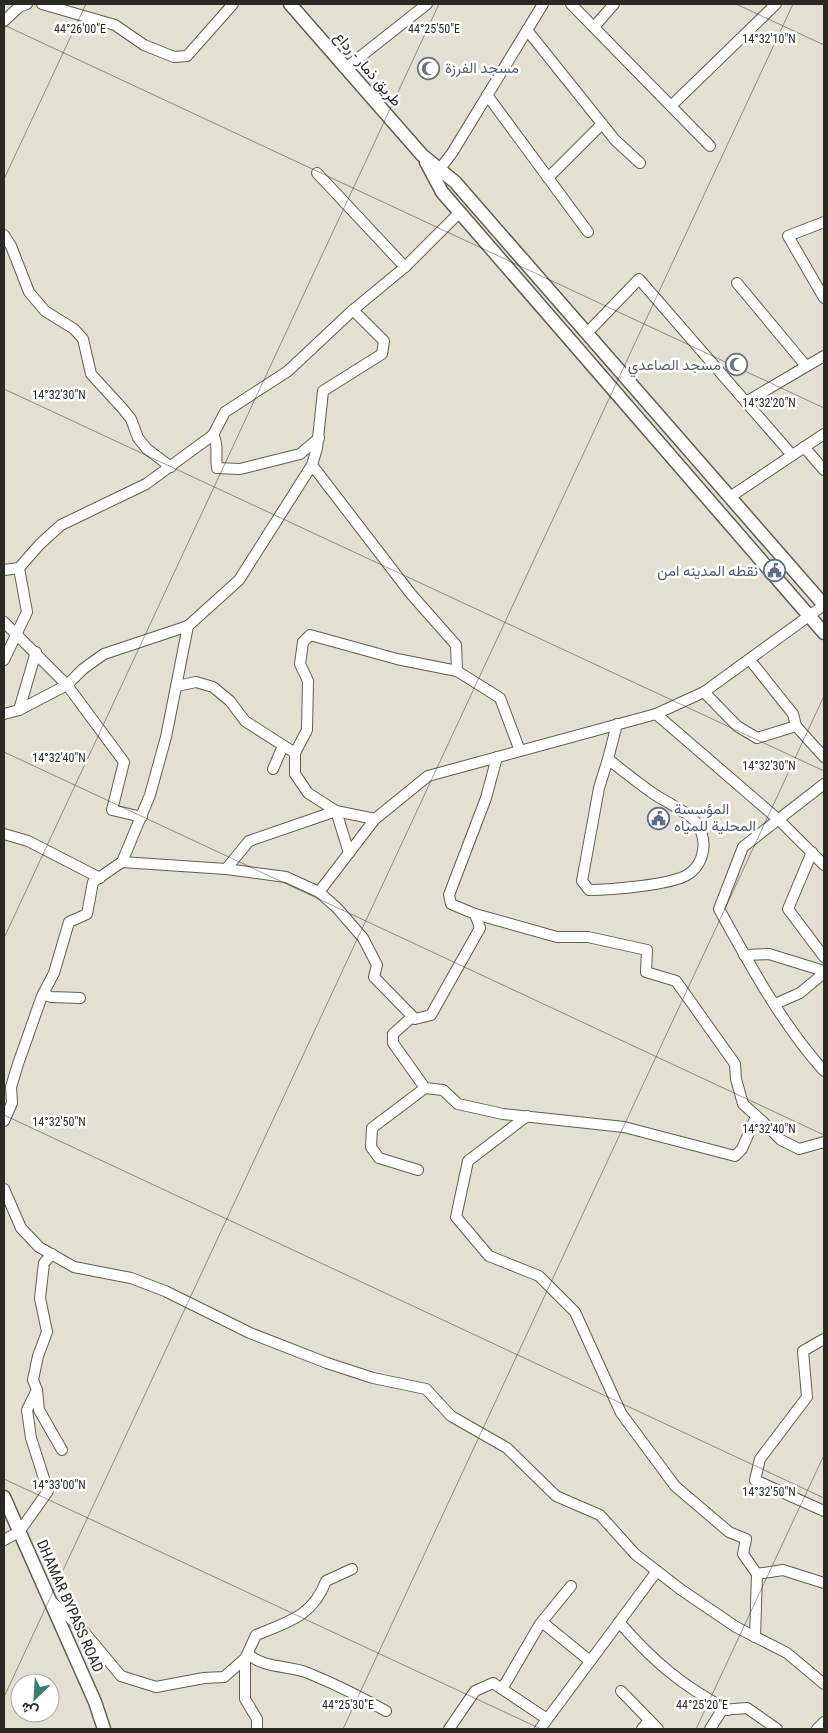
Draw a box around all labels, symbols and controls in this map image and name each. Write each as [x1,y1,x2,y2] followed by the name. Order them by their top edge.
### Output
[54,22,106,36] text: 44°26'00"E
[408,22,460,36] text: 44°25'50"E
[329,28,406,112] street label: طريق ذمار - رداع
[742,32,796,46] text: 14°32'10"N
[417,56,441,80] mosque icon: مسجد الفرزة
[445,59,519,77] place label: مسجد الفرزة
[725,353,749,377] mosque icon: مسجد الصاعدي
[628,356,721,378] place label: مسجد الصاعدي
[32,388,86,402] text: 14°32'30"N
[742,396,796,410] text: 14°32'20"N
[762,559,786,583] public building icon: نقطه المدينه امن
[657,562,758,581] place label: نقطه المدينه امن
[32,751,86,765] text: 14°32'40"N
[742,759,796,773] text: 14°32'30"N
[674,800,756,835] place label: المؤسسة المحلية للمياه
[646,806,670,830] public building icon: المؤسسة المحلية للمياه
[32,1115,86,1129] text: 14°32'50"N
[742,1122,796,1136] text: 14°32'40"N
[32,1478,86,1492] text: 14°33'00"N
[742,1485,796,1499] text: 14°32'50"N
[33,1537,107,1675] street label: DHAMAR BYPASS ROAD
[10,1673,60,1723] north arrow
[18,1698,41,1721] text: ش
[322,1698,374,1712] text: 44°25'30"E
[676,1698,728,1712] text: 44°25'20"E

